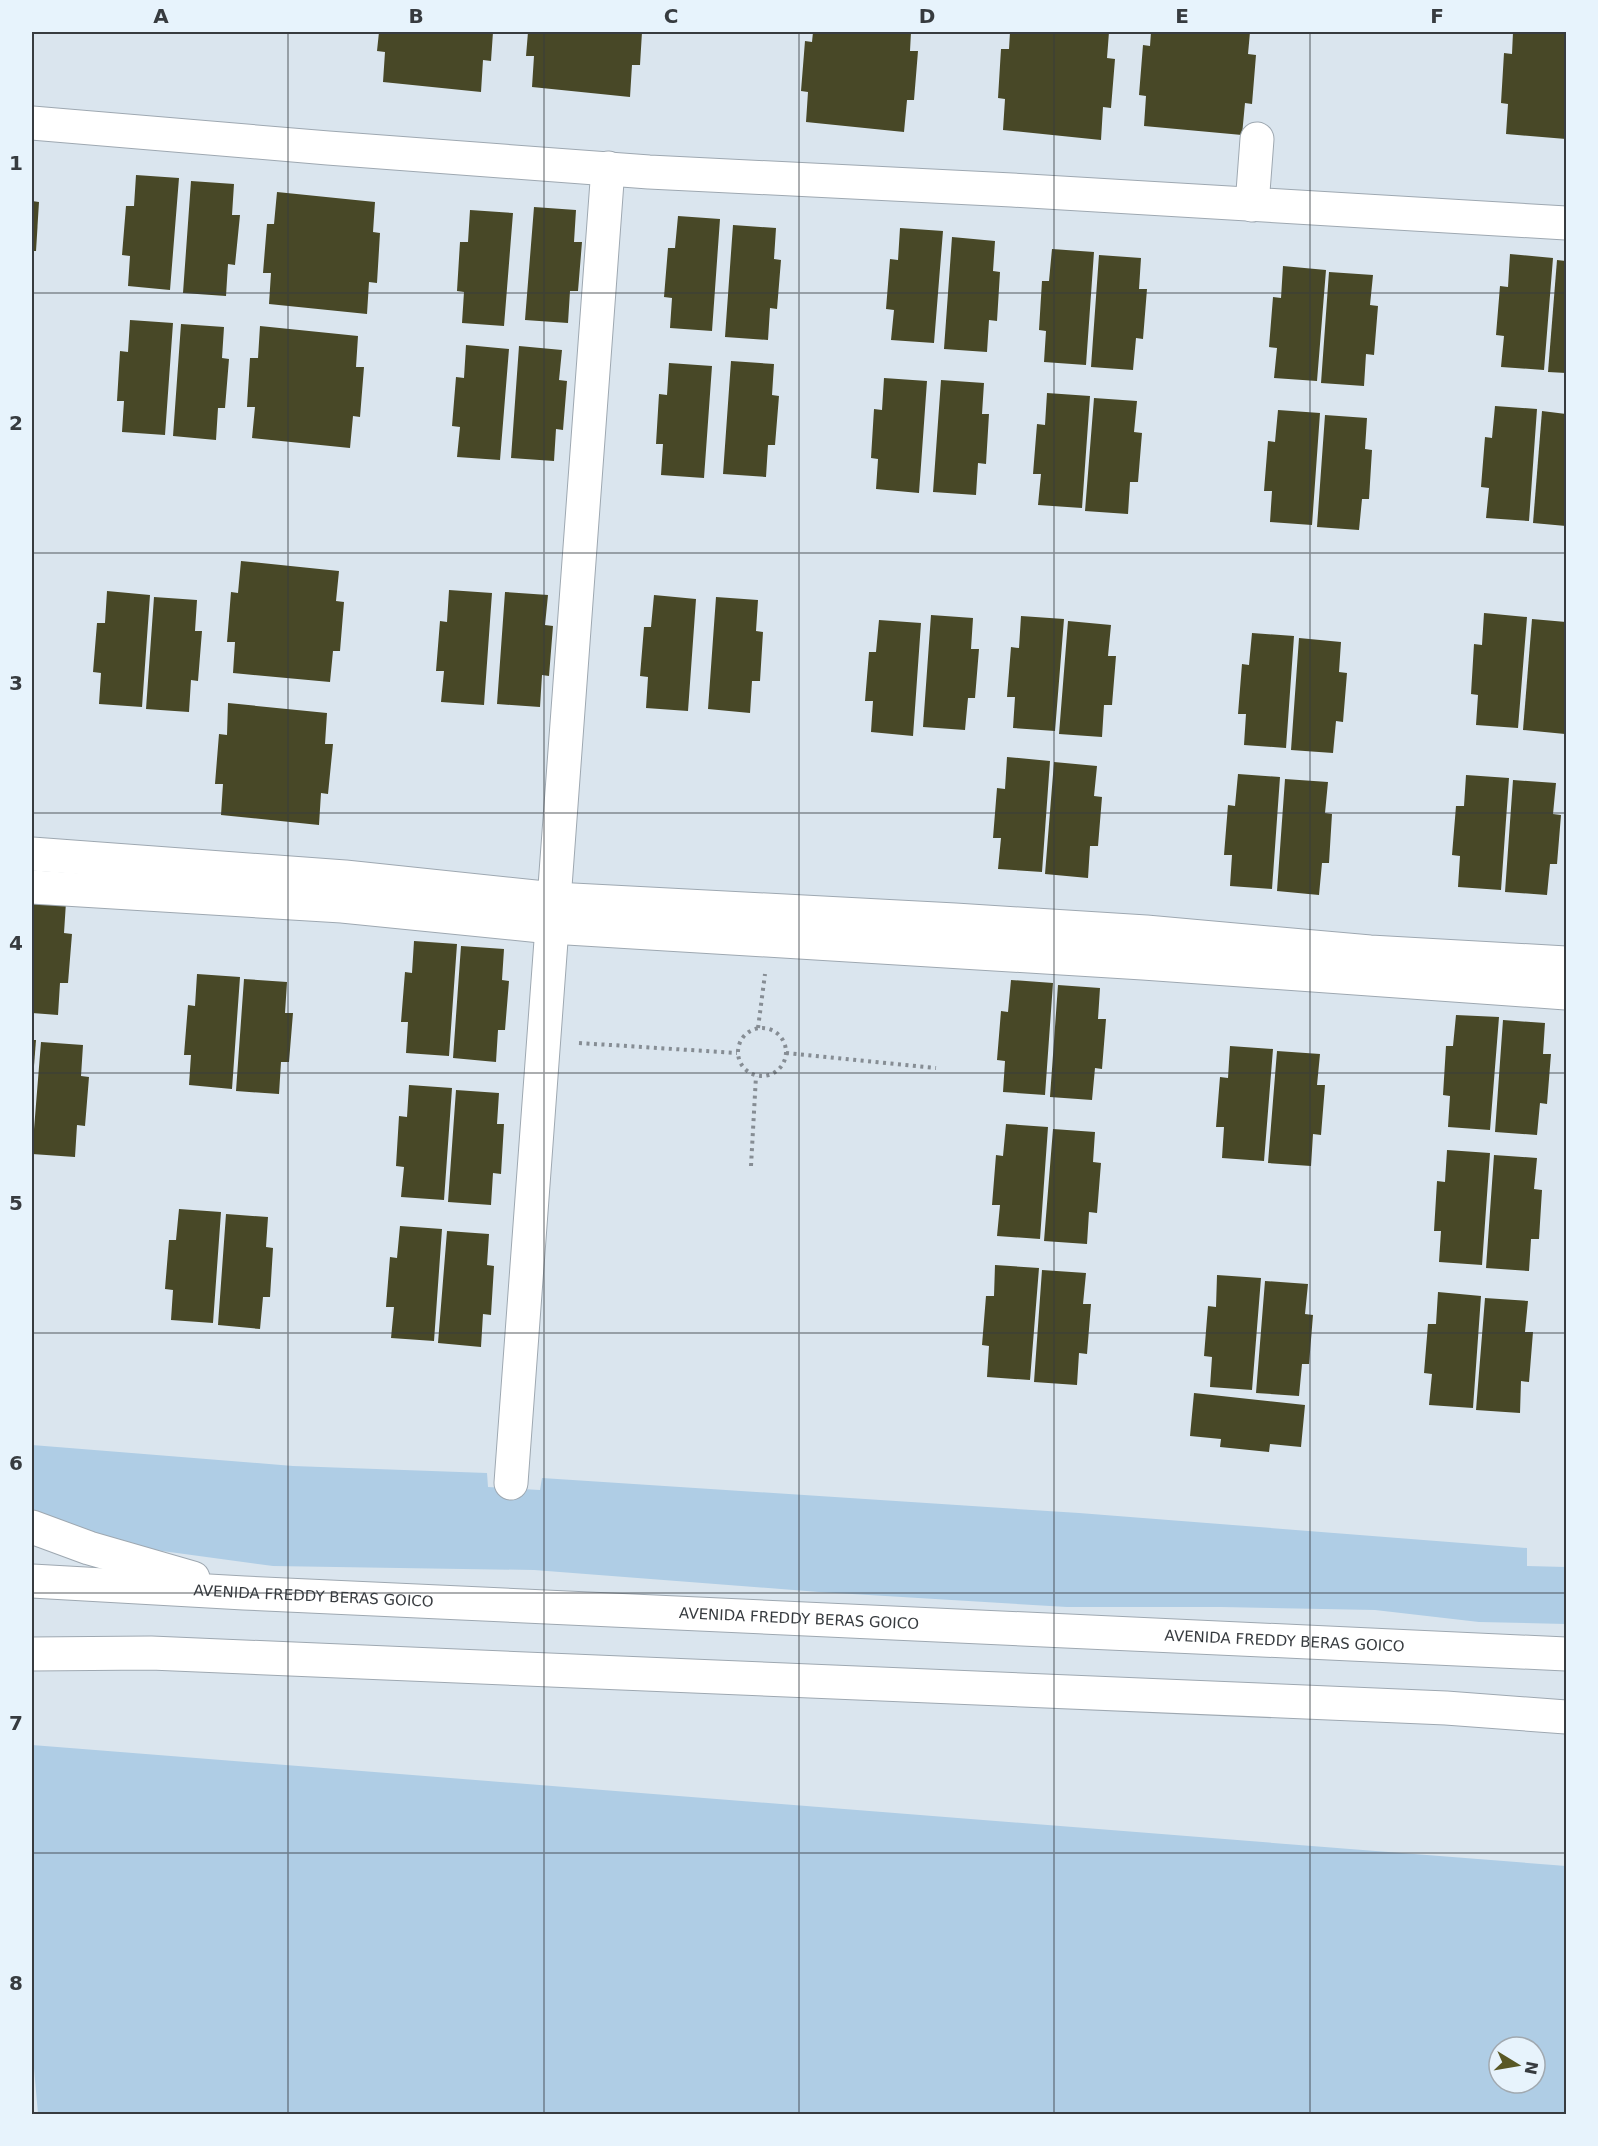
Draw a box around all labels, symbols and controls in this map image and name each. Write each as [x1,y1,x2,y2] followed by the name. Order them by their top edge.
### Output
[153,4,169,28] text: A
[408,4,424,28] text: B
[664,4,678,28] text: C
[919,4,935,28] text: D
[1175,4,1189,28] text: E
[1430,4,1444,28] text: F
[9,151,23,175] text: 1
[9,411,23,435] text: 2
[9,671,23,695] text: 3
[9,931,23,955] text: 4
[9,1191,23,1215] text: 5
[9,1451,23,1475] text: 6
[193,1581,434,1611] street label: AVENIDA FREDDY BERAS GOICO
[679,1604,919,1633] street label: AVENIDA FREDDY BERAS GOICO
[1164,1626,1405,1656] street label: AVENIDA FREDDY BERAS GOICO
[9,1711,23,1735] text: 7
[9,1971,23,1995] text: 8
[1487,2035,1547,2095] north arrow
[1521,2059,1542,2076] text: N

